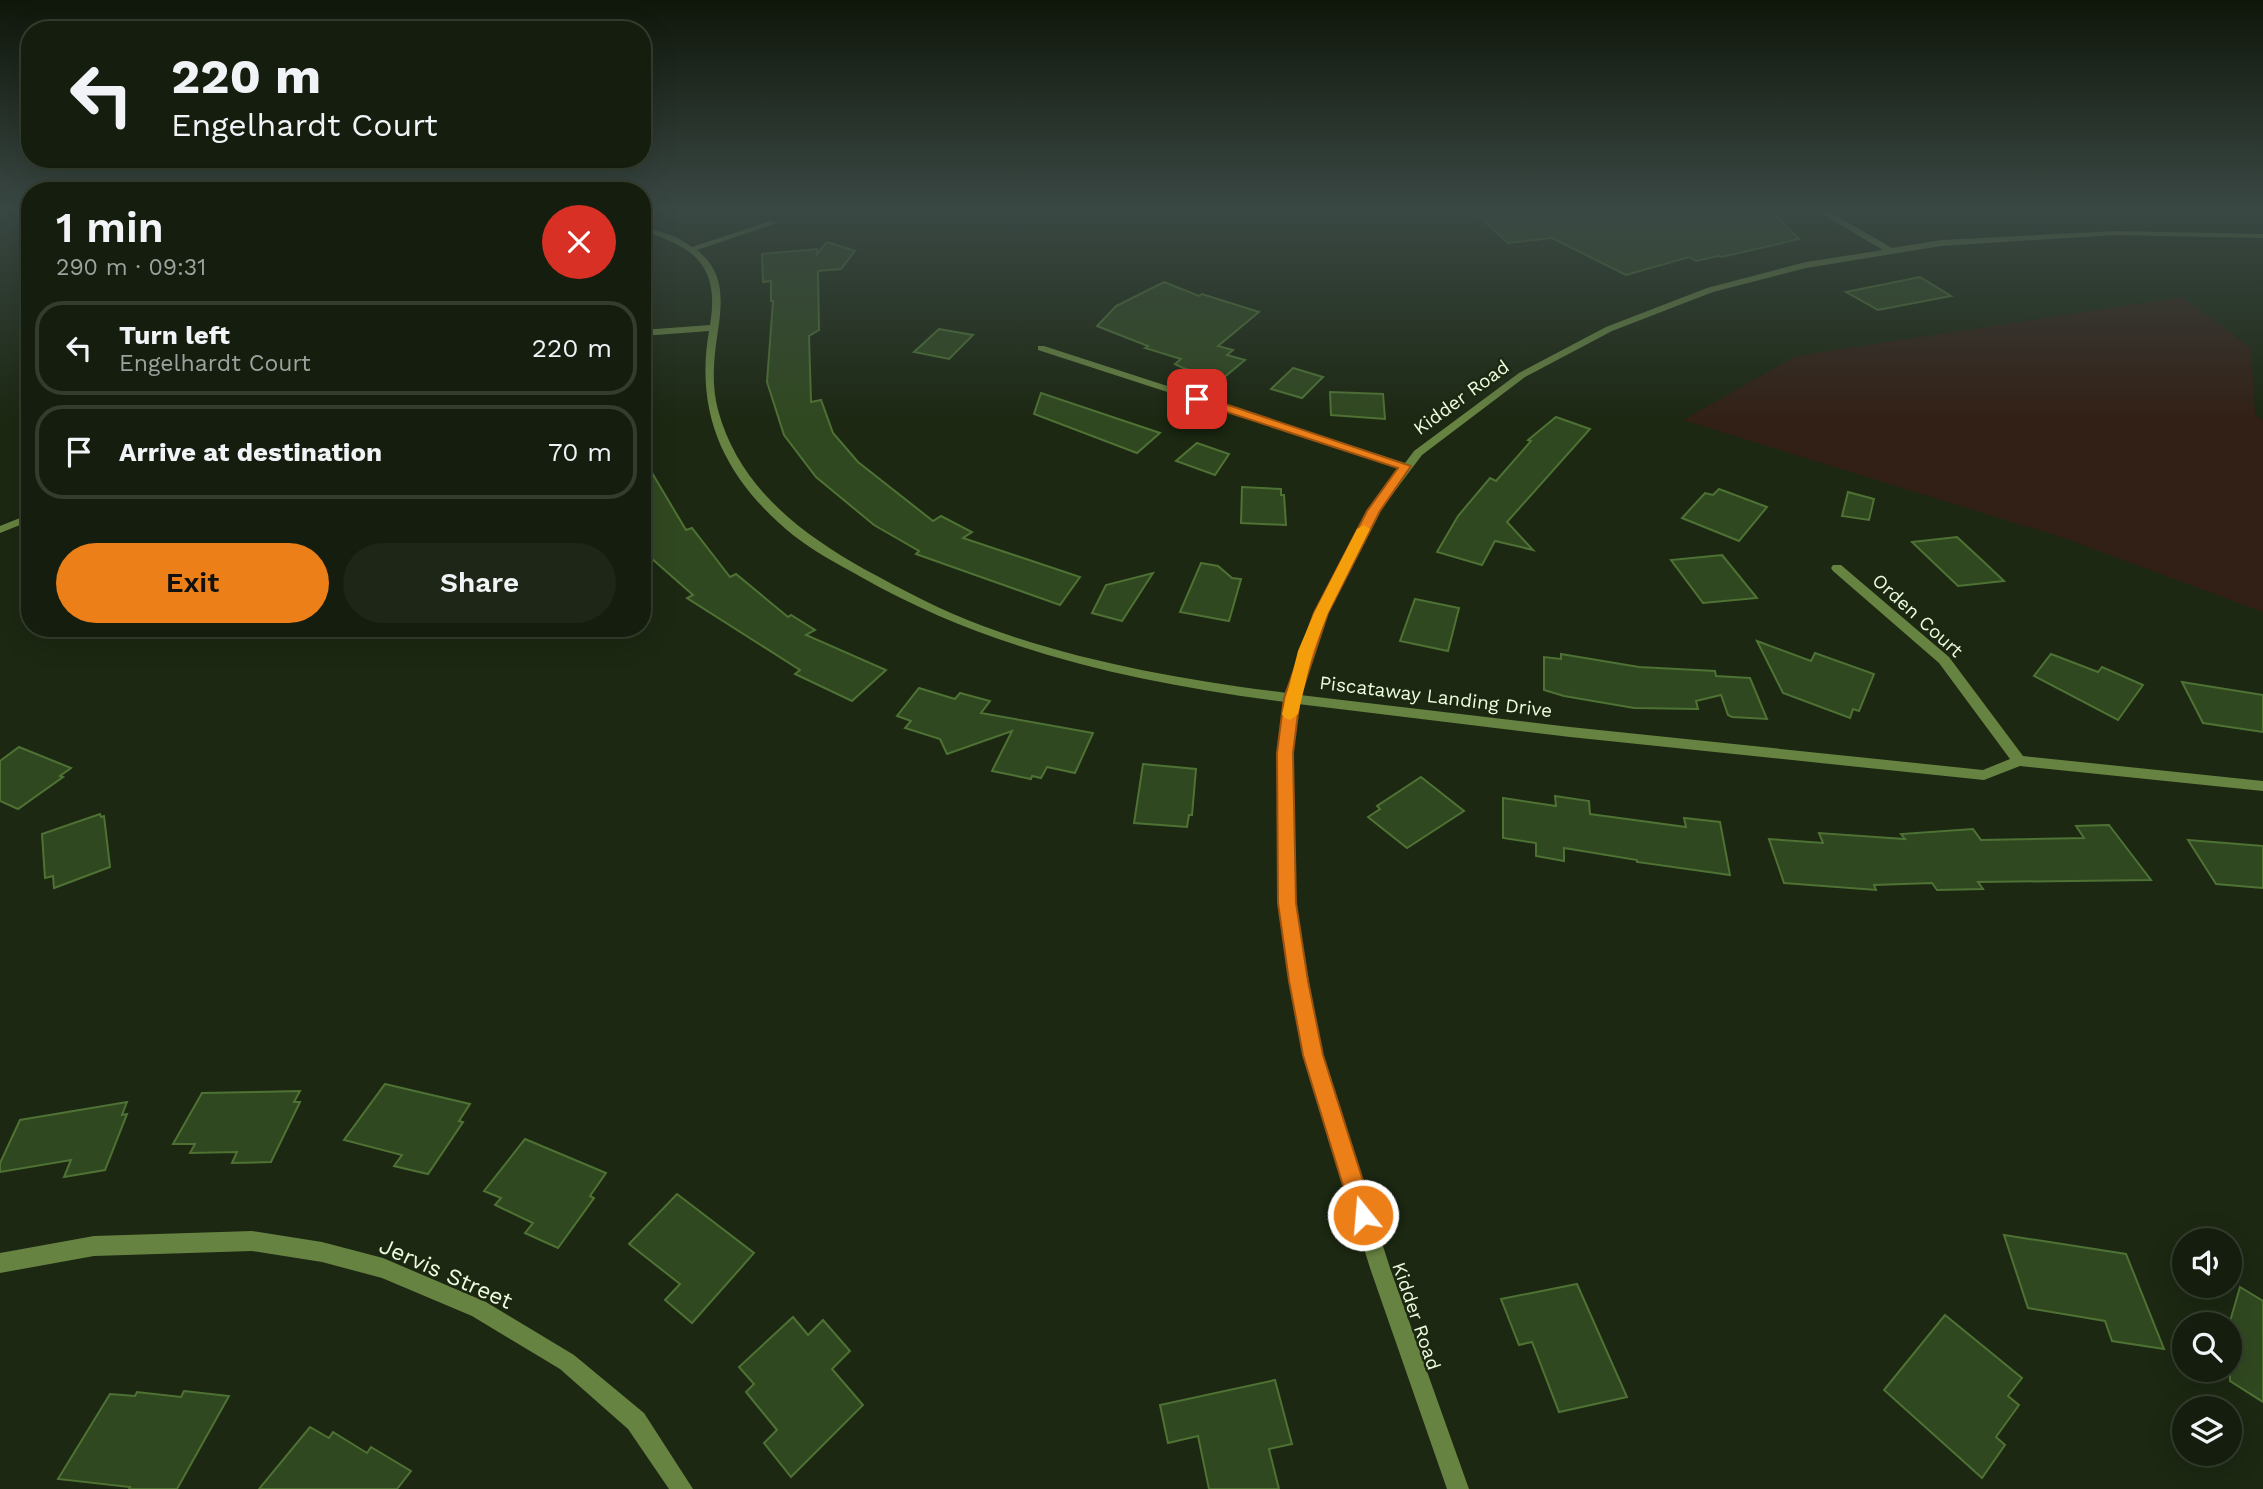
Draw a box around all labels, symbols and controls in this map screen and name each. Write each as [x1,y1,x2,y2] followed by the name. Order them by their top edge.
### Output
[171,47,321,105] text: 220 m
[56,49,147,140] icon: left
[171,106,438,144] text: Engelhardt Court
[56,203,164,252] text: 1 min
[542,205,616,279] button: close
[56,254,206,281] text: 290 m · 09:31
[119,320,230,350] text: Turn left
[60,329,98,367] icon: left
[532,333,612,363] text: 220 m
[119,350,311,377] text: Engelhardt Court
[1409,355,1514,440] street label: Kidder Road
[1167,369,1227,429] pin
[1178,380,1216,418] icon: arrive
[60,433,98,471] icon: arrive
[119,437,382,467] text: Arrive at destination
[548,437,612,467] text: 70 m
[56,543,329,623] button: Exit
[343,543,616,623] button: Share
[1868,569,1968,662] street label: Orden Court
[1318,671,1554,722] street label: Piscataway Landing Drive
[1326,1178,1400,1252] position arrow
[2172,1228,2242,1466] map controls
[2172,1228,2242,1298] button: sound
[375,1232,517,1315] street label: Jervis Street
[1387,1259,1446,1373] street label: Kidder Road
[2172,1312,2242,1382] button: search
[2172,1396,2242,1466] button: layers

